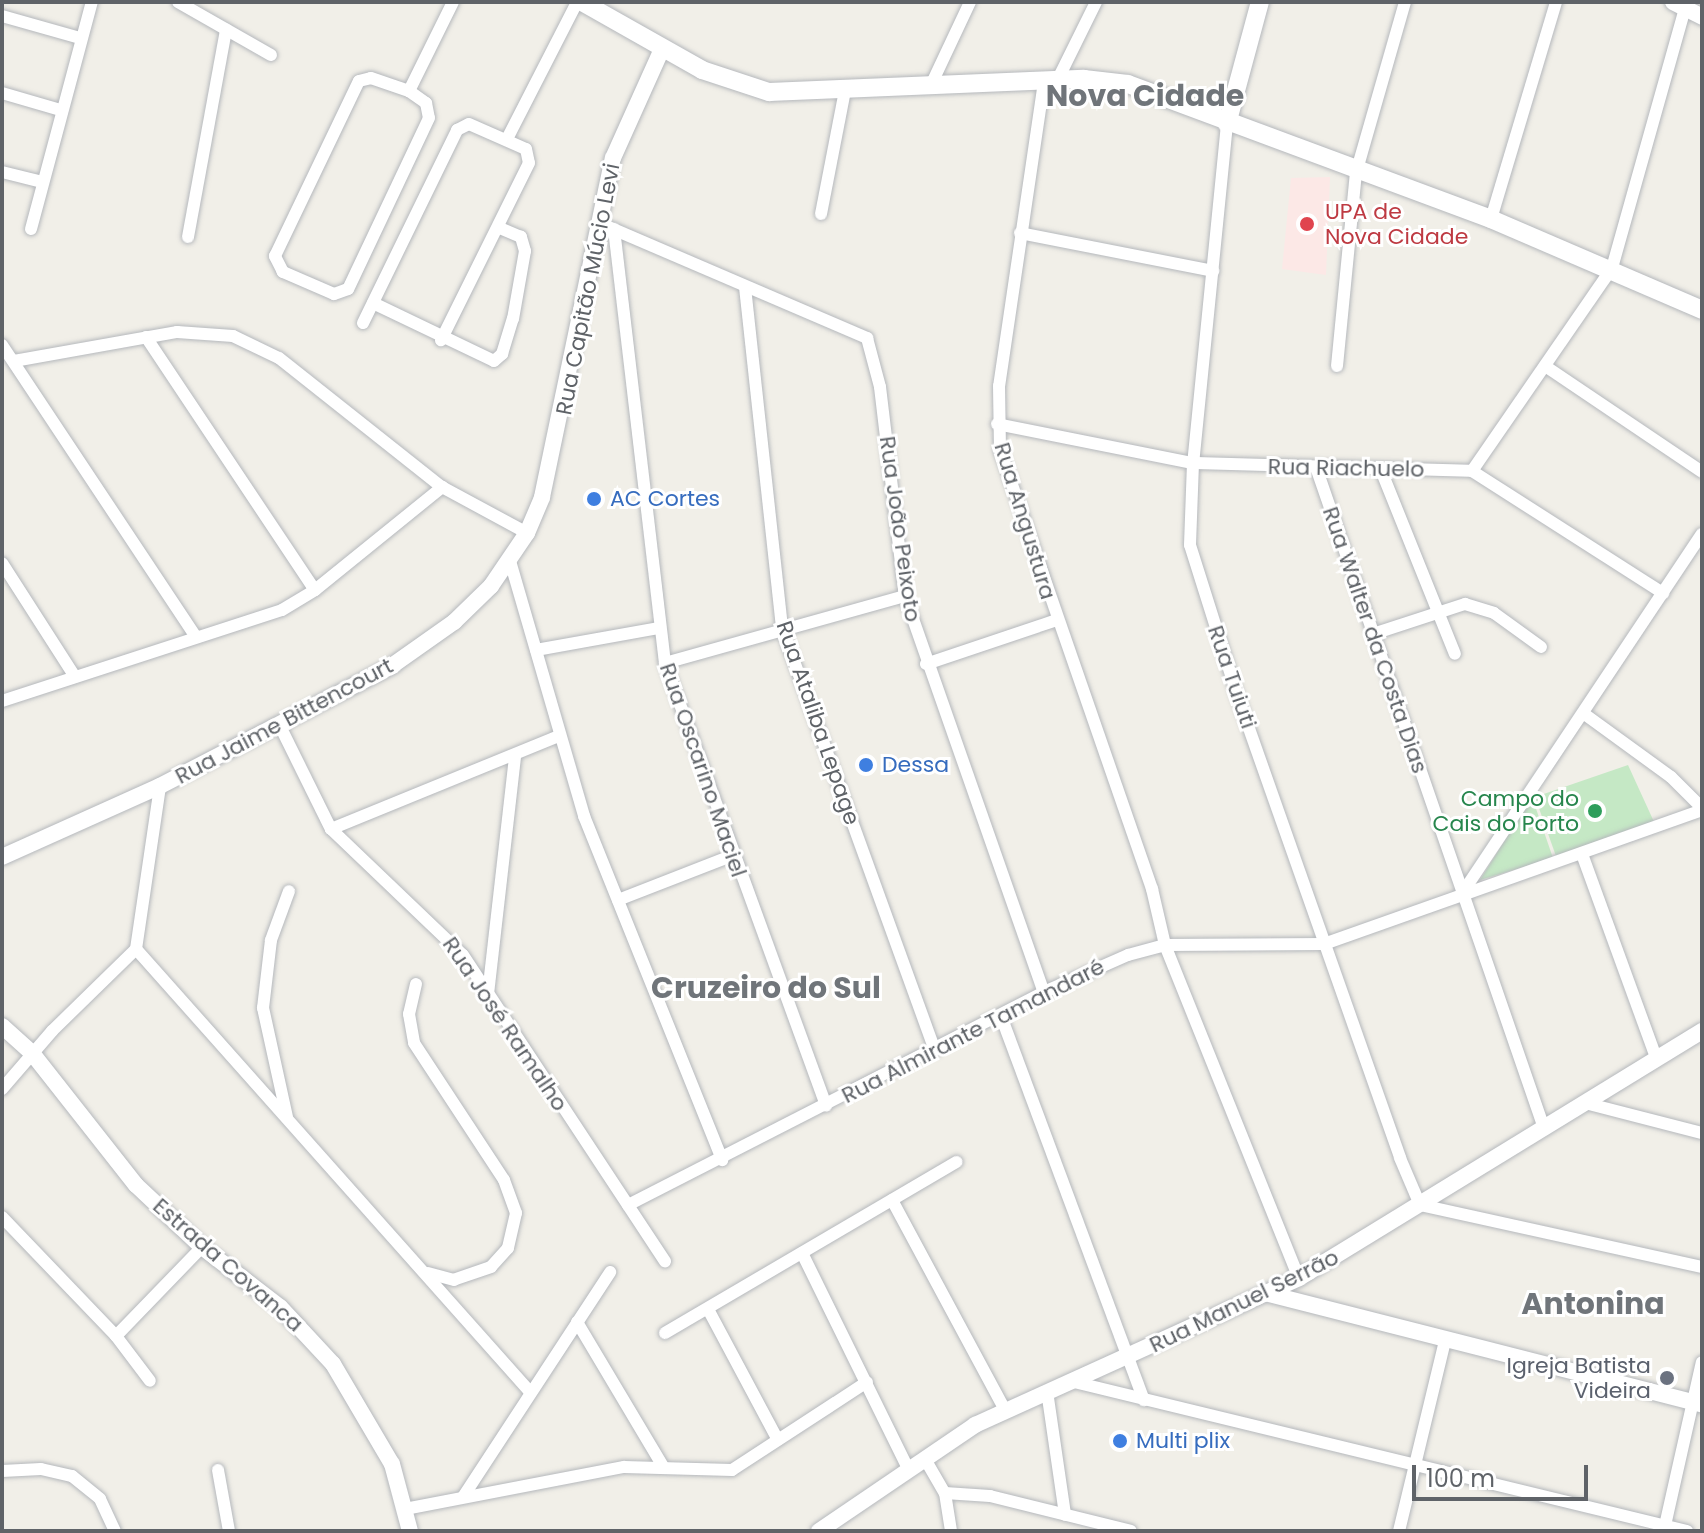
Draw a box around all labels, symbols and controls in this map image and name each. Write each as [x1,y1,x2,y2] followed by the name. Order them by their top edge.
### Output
[1046,78,1244,114] district label: Nova Cidade
[551,161,625,417] street label: Rua Capitão Múcio Levi
[1325,198,1468,250] place label: UPA de Nova Cidade
[1296,213,1318,235] marker: UPA de Nova Cidade
[874,434,926,624] street label: Rua João Peixoto
[989,439,1061,603] street label: Rua Angustura
[1268,453,1424,483] street label: Rua Riachuelo
[610,486,720,512] place label: AC Cortes
[585,490,603,508] marker: AC Cortes
[1317,503,1433,777] street label: Rua Walter da Costa Dias
[771,618,865,828] street label: Rua Ataliba Lepage
[1202,622,1262,732] street label: Rua Tuiuti
[171,652,397,790] street label: Rua Jaime Bittencourt
[654,660,752,880] street label: Rua Oscarino Maciel
[882,752,949,778] place label: Dessa
[857,756,875,774] marker: Dessa
[1432,785,1579,836] place label: Campo do Cais do Porto
[1586,802,1604,820] marker: Campo do Cais do Porto
[437,932,573,1116] street label: Rua José Ramalho
[837,953,1109,1109] street label: Rua Almirante Tamandaré
[651,970,881,1006] district label: Cruzeiro do Sul
[148,1193,308,1337] street label: Estrada Covanca
[1145,1244,1343,1358] street label: Rua Manuel Serrão
[1521,1286,1665,1322] district label: Antonina
[1507,1352,1651,1404] place label: Igreja Batista Videira
[1658,1369,1676,1387] marker: Igreja Batista Videira
[1136,1428,1230,1454] place label: Multi plix
[1111,1432,1129,1450] marker: Multi plix
[1416,1449,1592,1499] scale bar
[1426,1462,1495,1495] text: 100 m

